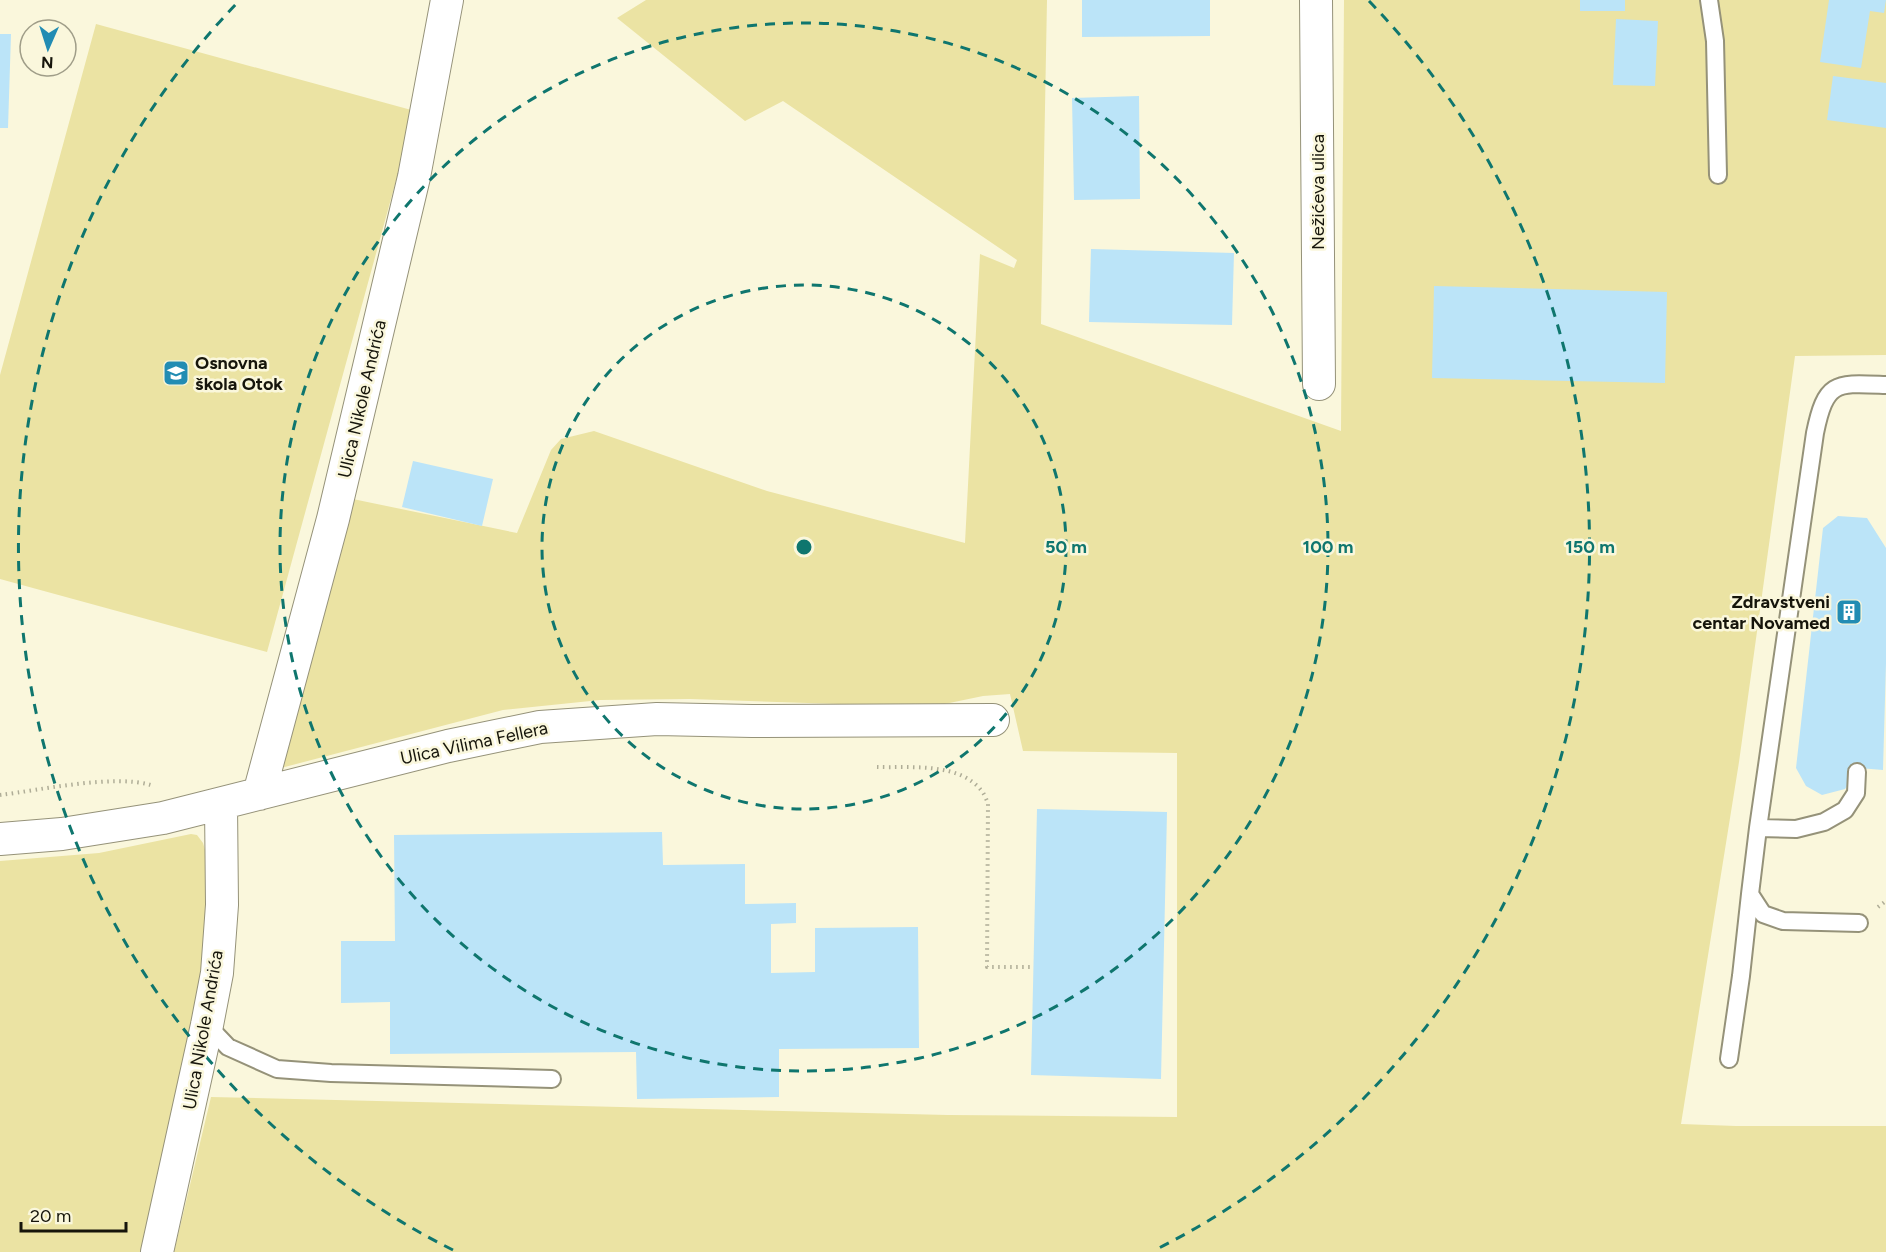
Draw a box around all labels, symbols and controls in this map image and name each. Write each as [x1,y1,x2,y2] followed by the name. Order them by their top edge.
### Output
[18,18,78,78] north arrow
[41,53,54,72] text: N
[1307,134,1329,250] street label: Nežićeva ulica
[333,318,391,480] street label: Ulica Nikole Andrića
[195,352,283,395] place label: Osnovna škola Otok
[161,358,191,388] school or university icon: Osnovna škola Otok
[1045,536,1087,558] text: 50 m
[1303,536,1353,558] text: 100 m
[1565,536,1615,558] text: 150 m
[794,537,814,557] centre of rings
[1693,591,1830,634] place label: Zdravstveni centar Novamed
[1834,597,1864,627] building icon: Zdravstveni centar Novamed
[398,717,550,769] street label: Ulica Vilima Fellera
[178,949,228,1111] street label: Ulica Nikole Andrića
[21,1195,126,1233] scale bar
[30,1205,71,1227] text: 20 m

